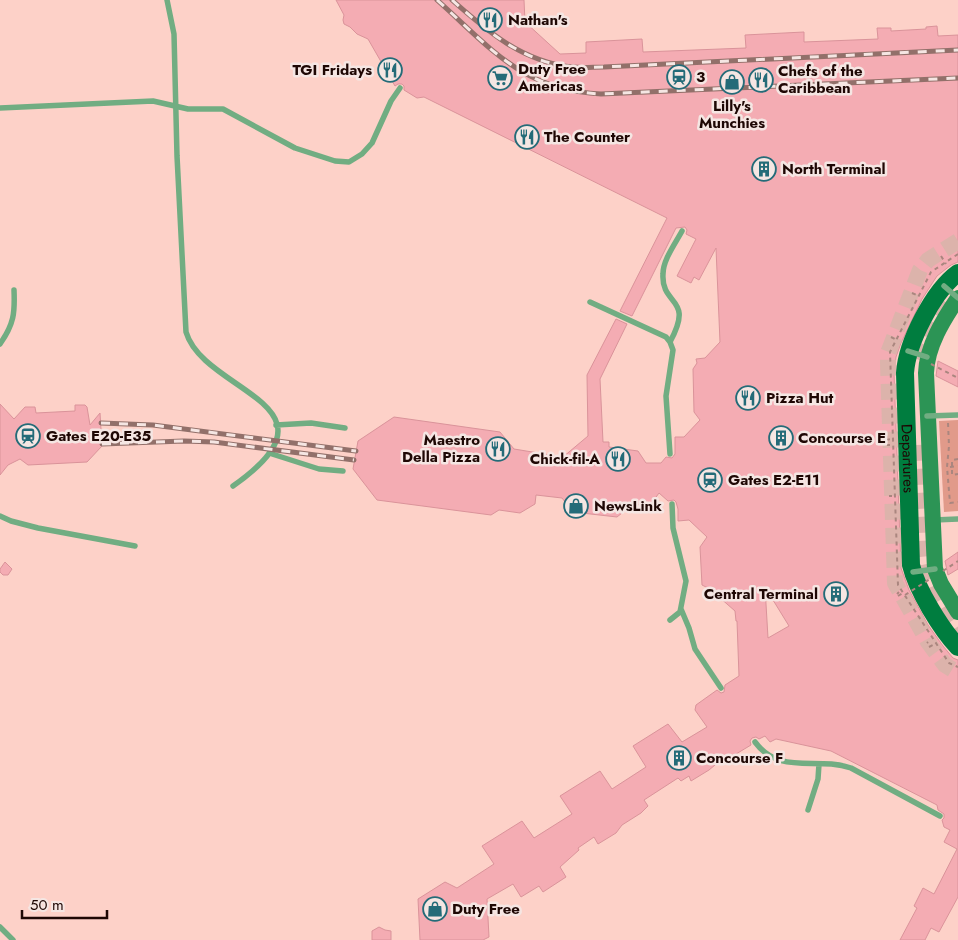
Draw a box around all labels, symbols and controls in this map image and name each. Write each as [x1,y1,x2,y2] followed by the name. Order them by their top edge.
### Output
[477,7,503,33] restaurant icon: Nathan's
[508,9,568,31] place label: Nathan's
[377,57,403,83] restaurant icon: TGI Fridays
[517,58,586,97] place label: Duty Free Americas
[293,59,372,81] place label: TGI Fridays
[778,60,863,99] place label: Chefs of the Caribbean
[666,64,692,90] station icon: 3
[487,65,513,91] supermarket icon: Duty Free Americas
[696,66,705,88] place label: 3
[748,67,774,93] restaurant icon: Chefs of the Caribbean
[719,69,745,95] shop icon: Lilly's Munchies
[699,95,765,134] place label: Lilly's Munchies
[514,124,540,150] restaurant icon: The Counter
[544,126,631,148] place label: The Counter
[751,156,777,182] building icon: North Terminal
[782,158,886,180] place label: North Terminal
[735,385,761,411] restaurant icon: Pizza Hut
[766,387,834,409] place label: Pizza Hut
[15,423,41,449] station icon: Gates E20-E35
[896,424,920,493] street label: Departures
[46,425,152,447] place label: Gates E20-E35
[768,425,794,451] building icon: Concourse E
[798,427,886,449] place label: Concourse E
[402,429,480,468] place label: Maestro Della Pizza
[485,436,511,462] restaurant icon: Maestro Della Pizza
[605,446,631,472] restaurant icon: Chick-fil-A
[530,448,601,470] place label: Chick-fil-A
[697,467,723,493] station icon: Gates E2-E11
[728,469,820,491] place label: Gates E2-E11
[563,493,589,519] shop icon: NewsLink
[594,495,662,517] place label: NewsLink
[823,581,849,607] building icon: Central Terminal
[704,583,818,605] place label: Central Terminal
[666,745,692,771] building icon: Concourse F
[696,747,783,769] place label: Concourse F
[22,888,108,920] scale bar
[30,894,64,916] text: 50 m
[422,896,448,922] shop icon: Duty Free
[452,898,520,920] place label: Duty Free

